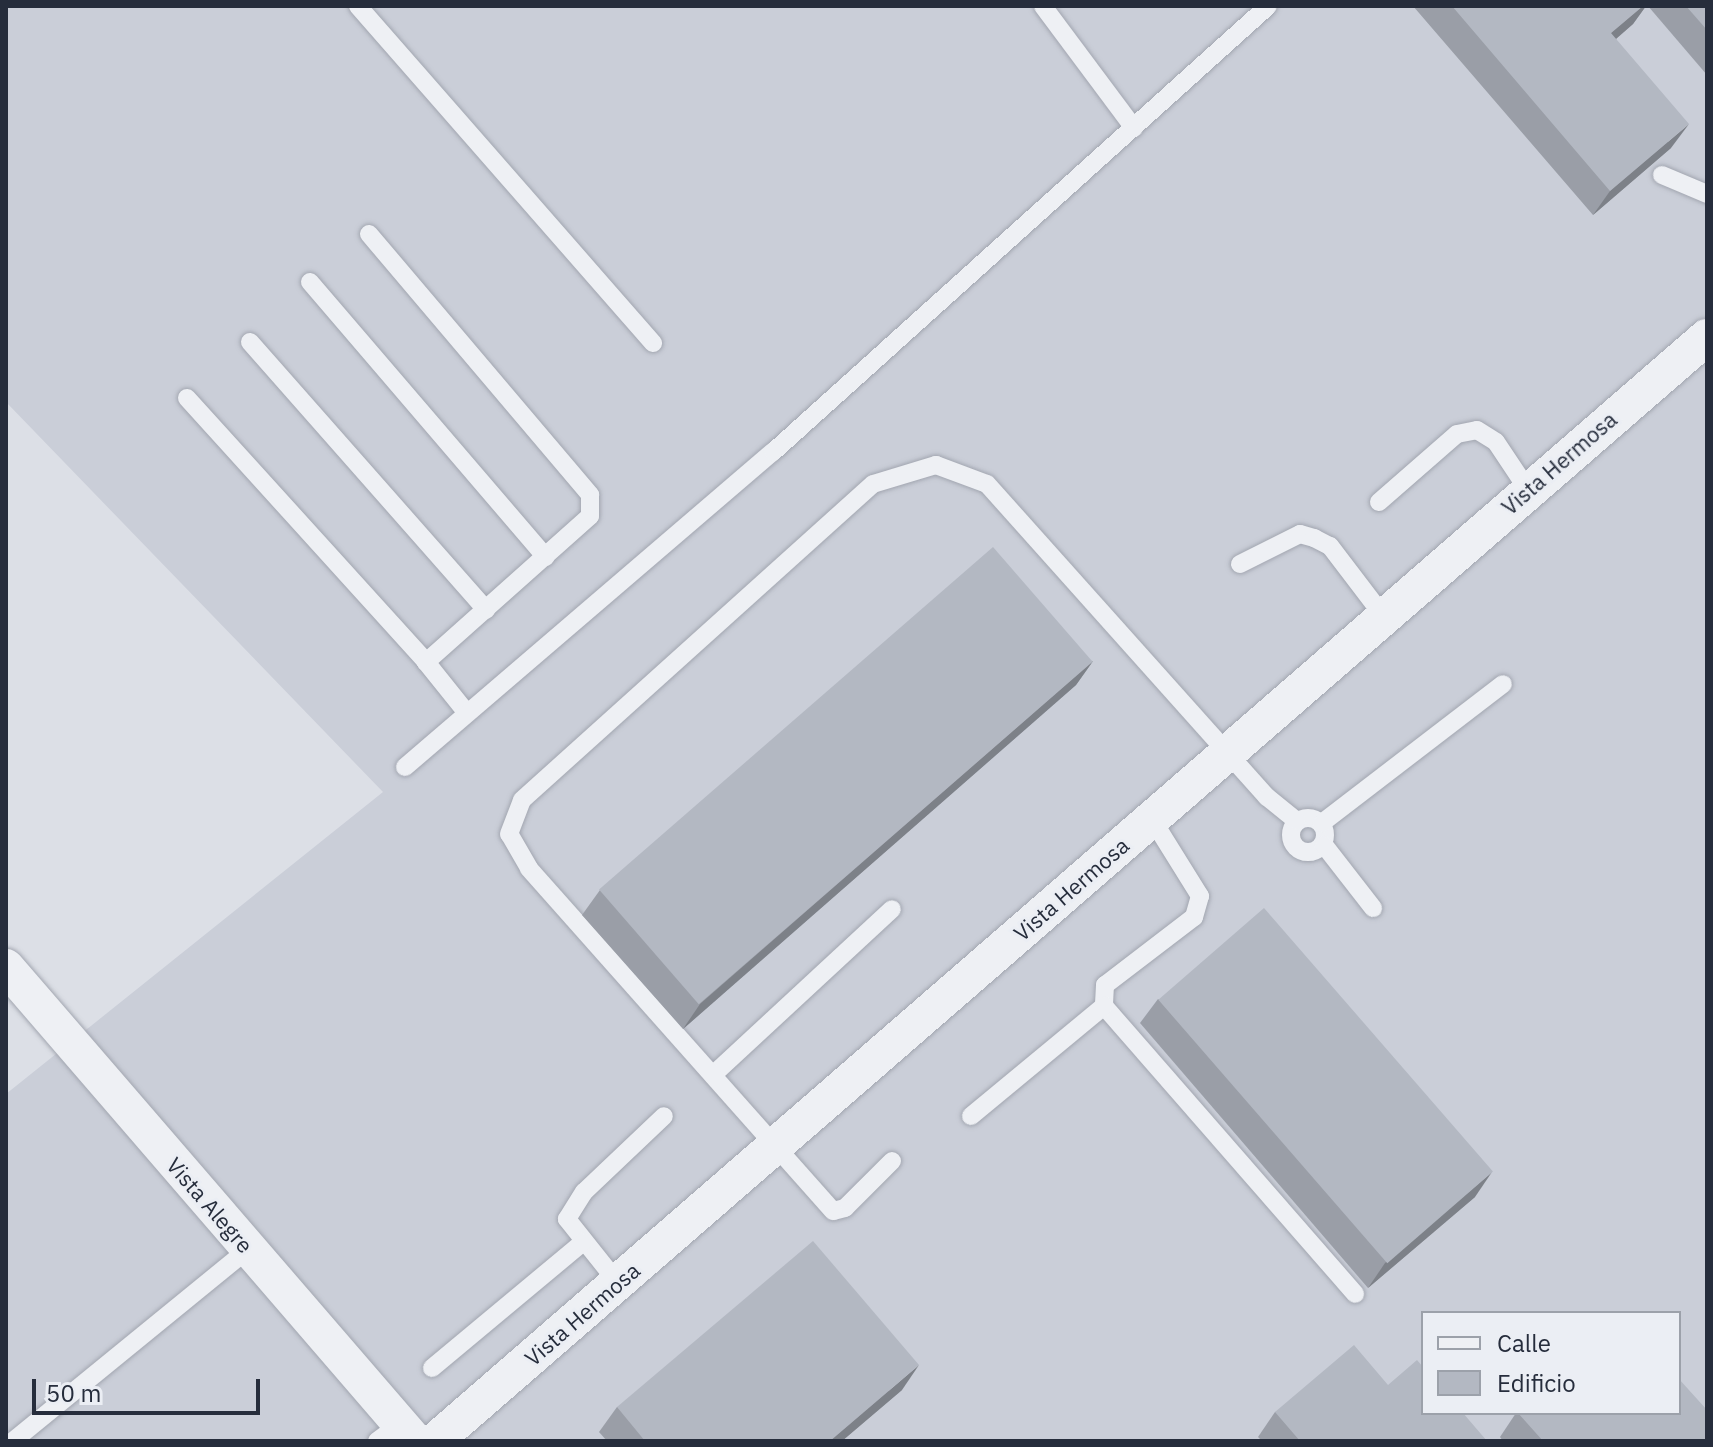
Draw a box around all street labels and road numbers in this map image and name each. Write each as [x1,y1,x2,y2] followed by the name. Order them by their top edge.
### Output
[1496,406,1622,520] street label: Vista Hermosa
[1008,832,1134,946] street label: Vista Hermosa
[161,1152,259,1258] street label: Vista Alegre
[519,1257,645,1371] street label: Vista Hermosa

